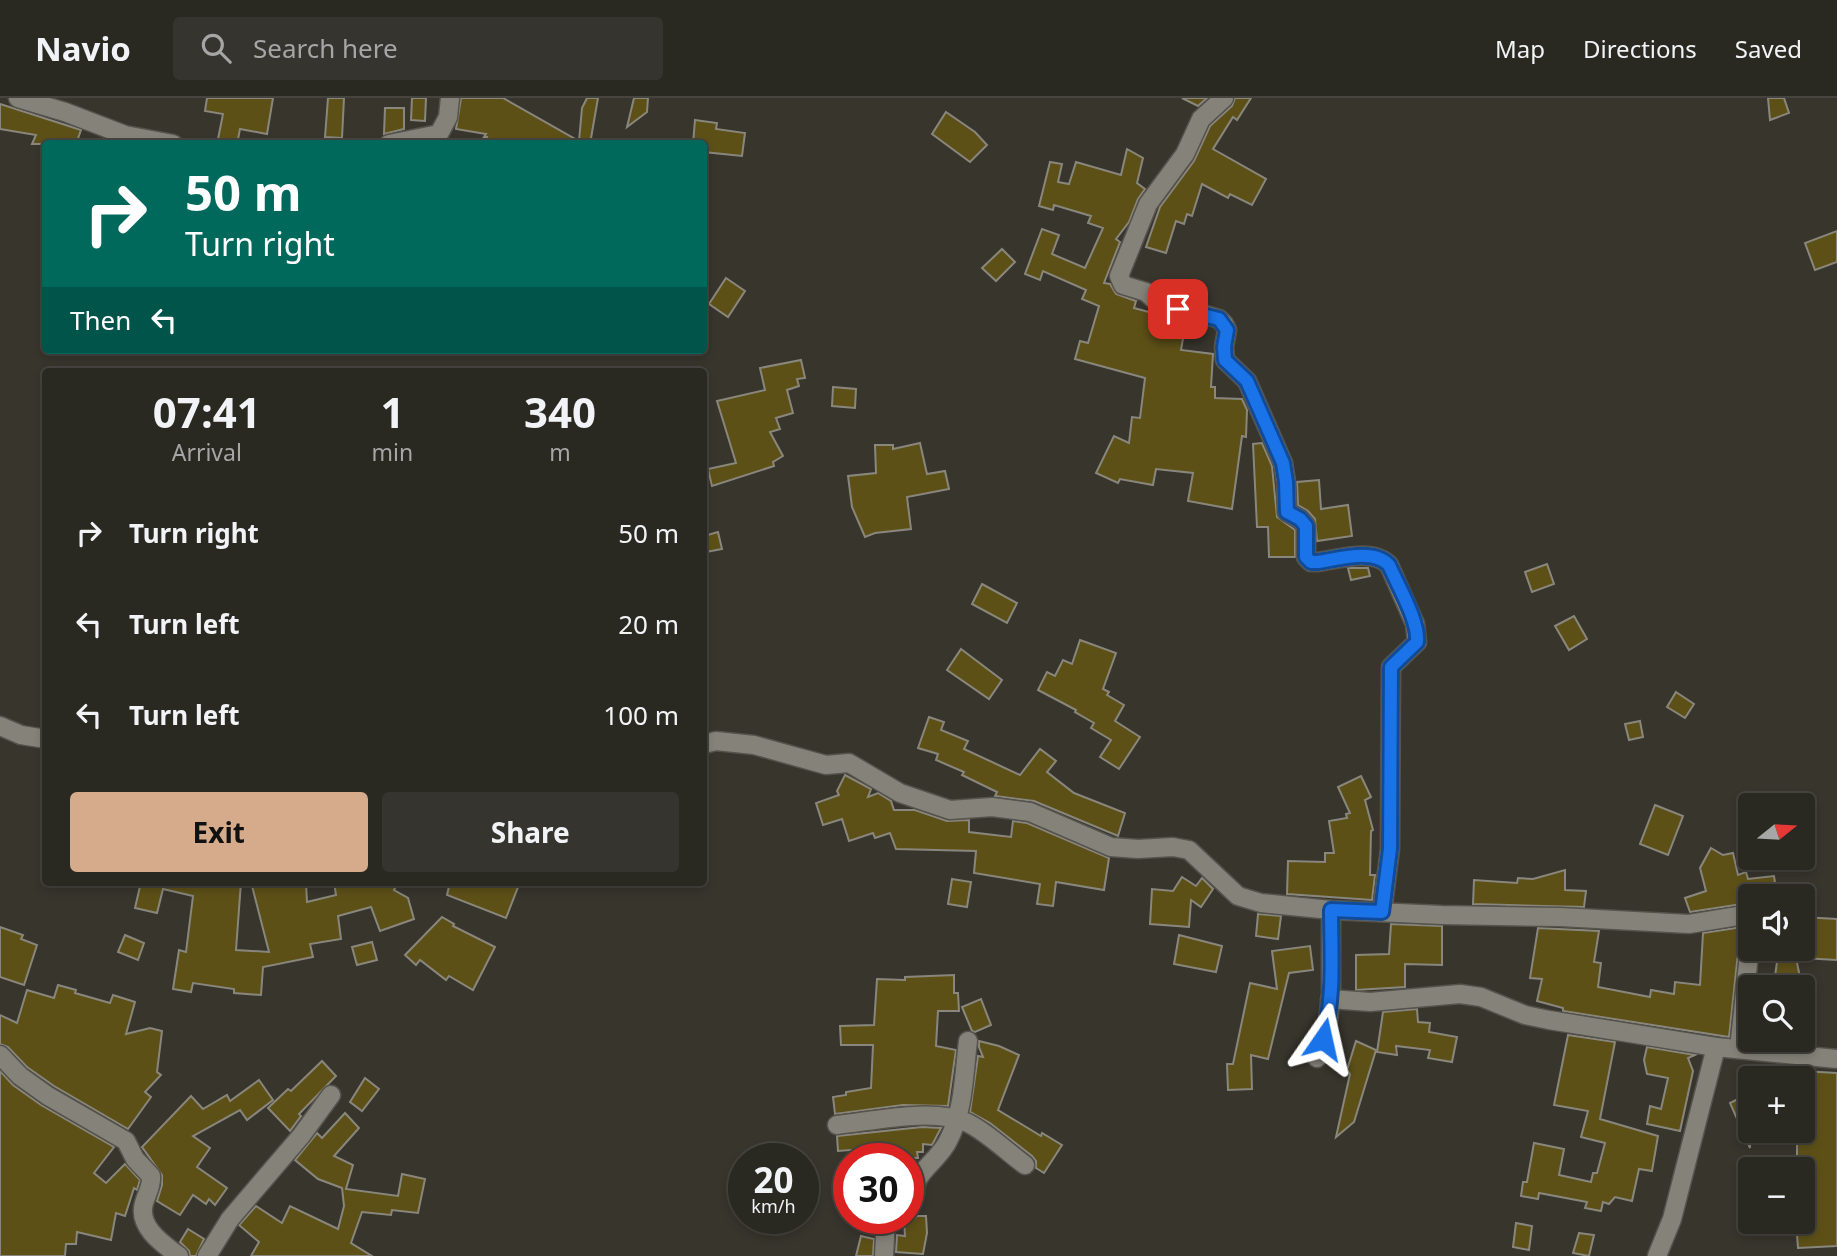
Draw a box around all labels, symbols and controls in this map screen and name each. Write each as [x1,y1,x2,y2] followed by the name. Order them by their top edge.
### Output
[173,17,663,80] search box
[35,26,131,71] text: Navio
[197,29,235,67] icon: search
[253,30,398,66] text: Search here
[1495,32,1545,65] text: Map
[1583,32,1697,65] text: Directions
[1735,32,1802,65] text: Saved
[185,159,302,225] text: 50 m
[70,168,161,259] icon: right
[185,222,335,265] text: Turn right
[1148,279,1208,339] pin
[1159,290,1197,328] icon: arrive
[145,301,183,339] icon: left
[70,302,131,338] text: Then
[153,383,261,440] text: 07:41
[380,383,404,440] text: 1
[524,383,596,440] text: 340
[172,436,242,468] text: Arrival
[372,436,413,468] text: min
[549,436,571,468] text: m
[70,514,108,552] icon: right
[129,515,259,551] text: Turn right
[618,515,679,551] text: 50 m
[70,605,108,643] icon: left
[129,606,240,642] text: Turn left
[618,606,679,642] text: 20 m
[70,696,108,734] icon: left
[129,697,240,733] text: Turn left
[603,697,679,733] text: 100 m
[70,792,368,872] button: Exit
[382,792,679,872] button: Share
[1738,793,1815,870] north arrow
[1738,793,1815,1234] map controls
[1738,884,1815,961] button: sound
[1738,975,1815,1052] button: search
[1286,1002,1360,1076] position arrow
[1738,1066,1815,1143] button: +
[833,1143,924,1234] speed limit sign: 30
[753,1156,794,1203] text: 20
[1738,1157,1815,1234] button: −
[751,1194,796,1218] text: km/h

